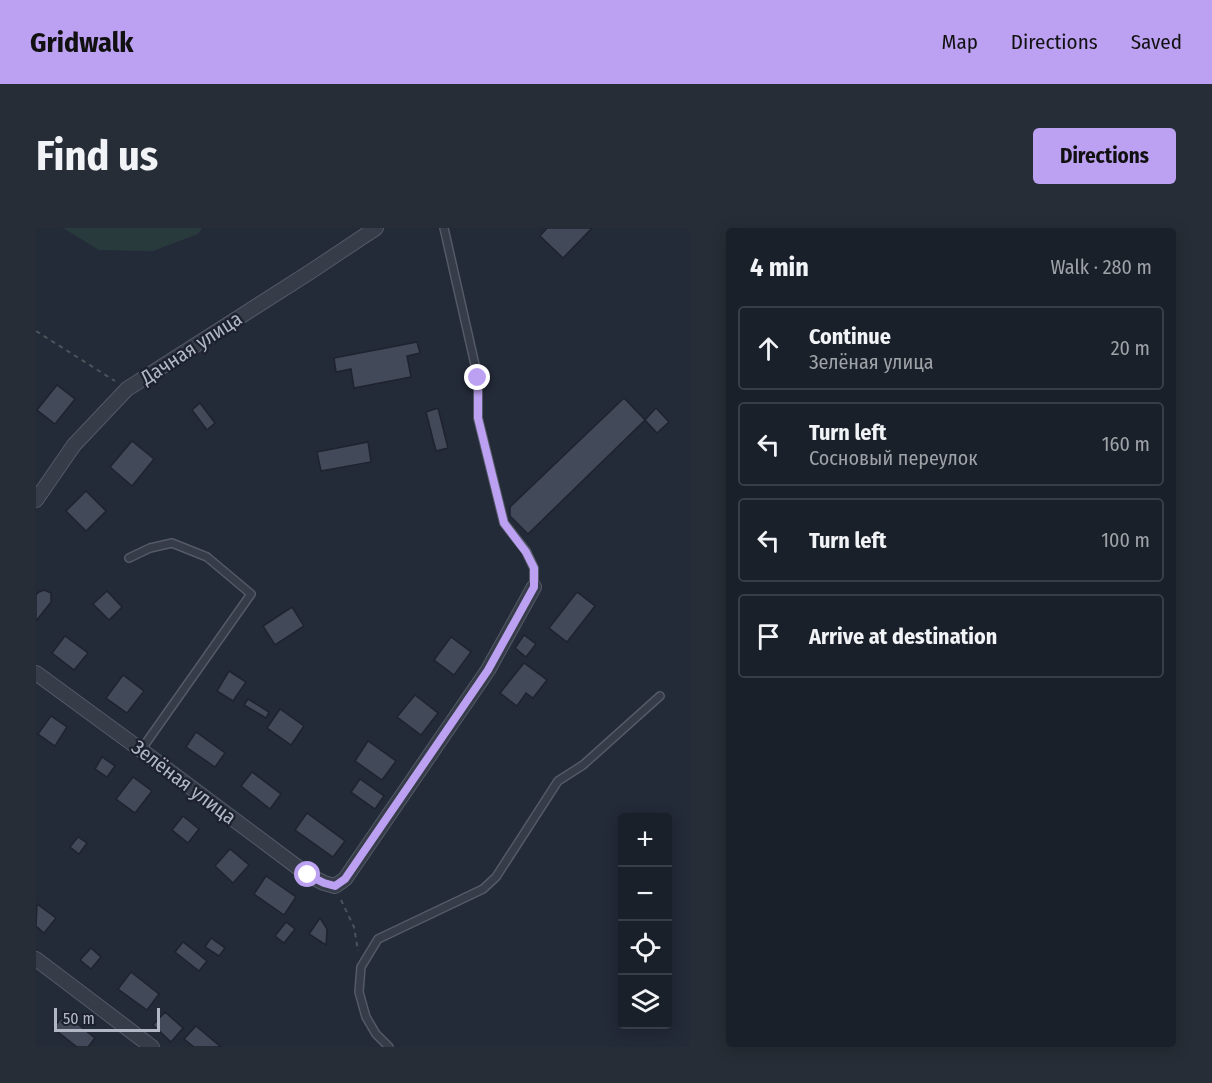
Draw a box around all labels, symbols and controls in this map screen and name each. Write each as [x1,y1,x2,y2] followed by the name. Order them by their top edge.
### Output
[30,26,134,59] text: Gridwalk
[941,29,978,55] text: Map
[1011,29,1098,55] text: Directions
[1131,29,1182,55] text: Saved
[1033,128,1176,184] button: Directions
[36,131,158,181] text: Find us
[750,252,809,283] text: 4 min
[1050,255,1152,279] text: Walk · 280 m
[135,306,246,390] street label: Дачная улица
[809,323,891,350] text: Continue
[752,332,785,365] icon: ahead
[1111,336,1150,360] text: 20 m
[809,350,934,374] text: Зелёная улица
[464,364,490,390] route end
[809,419,887,446] text: Turn left
[752,428,785,461] icon: left
[1102,432,1150,456] text: 160 m
[809,446,978,470] text: Сосновый переулок
[752,524,785,557] icon: left
[809,527,887,554] text: Turn left
[1101,528,1150,552] text: 100 m
[752,620,785,653] icon: arrive
[809,623,997,650] text: Arrive at destination
[127,735,241,829] street label: Зелёная улица
[618,813,672,1029] map controls
[618,813,672,867] button: +
[294,861,320,887] route start
[618,867,672,921] button: −
[618,921,672,975] button: locate
[618,975,672,1029] button: layers
[54,1005,160,1032] scale bar
[63,1009,95,1028] text: 50 m

